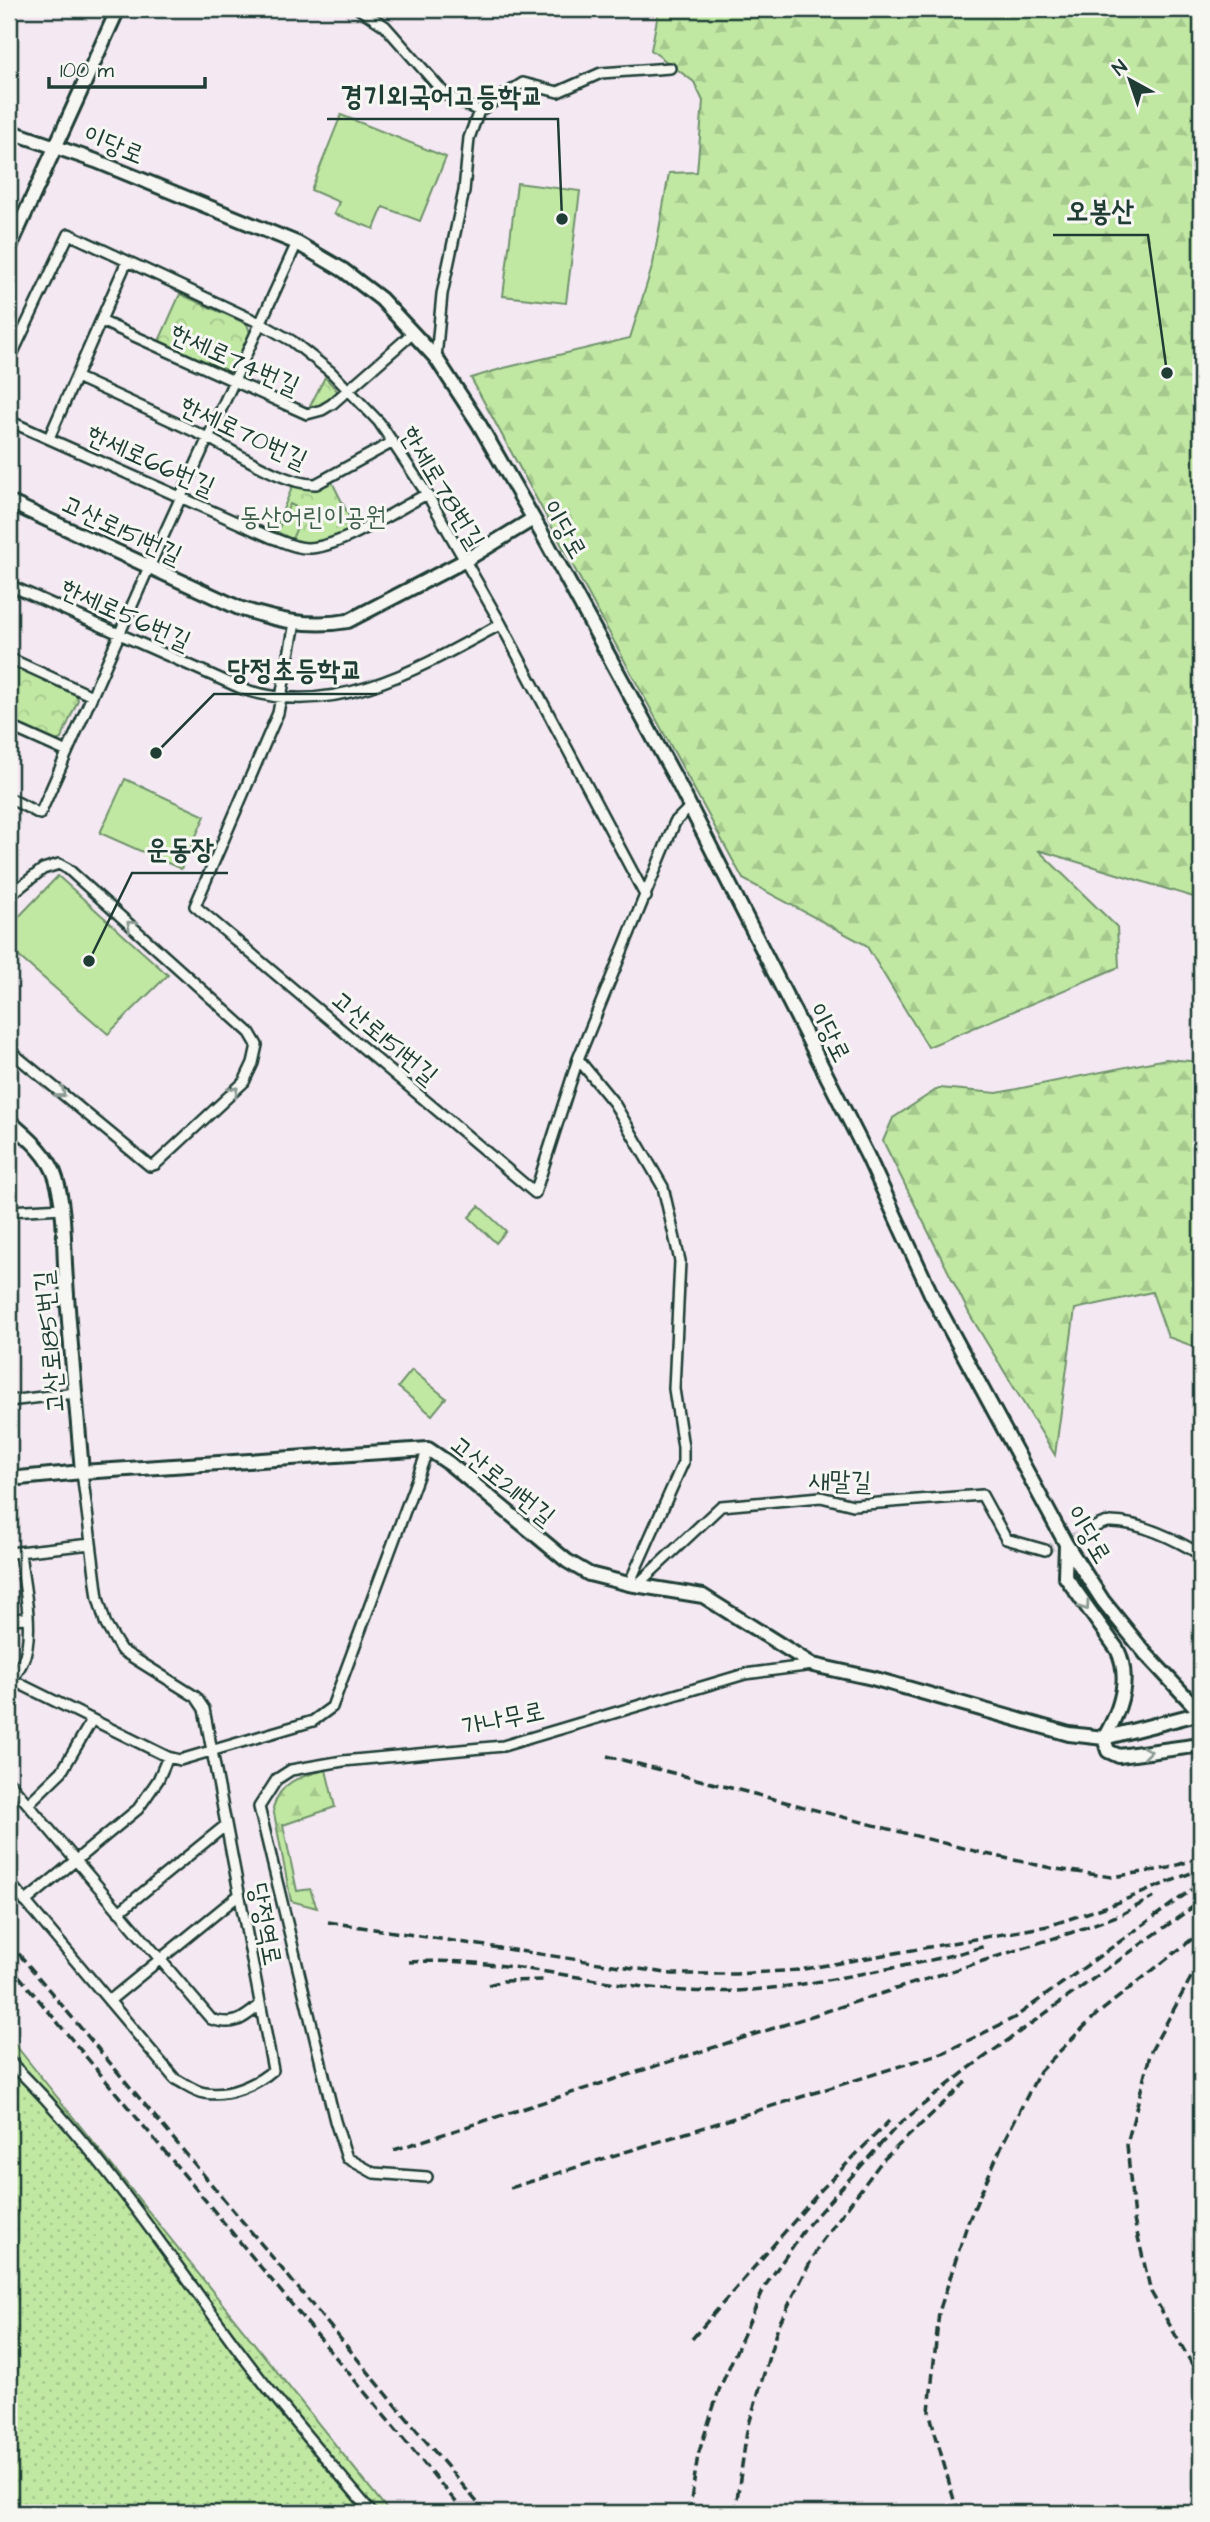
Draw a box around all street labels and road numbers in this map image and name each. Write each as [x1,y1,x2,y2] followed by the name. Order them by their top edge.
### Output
[78,116,149,173] street label: 이당로
[164,315,305,405] street label: 한세로74번길
[174,388,313,478] street label: 한세로70번길
[81,417,221,505] street label: 한세로66번길
[391,419,493,556] street label: 한세로78번길
[55,486,188,574] street label: 고산로151번길
[533,493,595,566] street label: 이당로
[55,570,197,660] street label: 한세로56번길
[323,982,446,1093] street label: 고산로151번길
[799,996,859,1069] street label: 이당로
[26,1269,74,1415] street label: 고산로185번길
[442,1427,563,1535] street label: 고산로211번길
[808,1462,872,1500] street label: 새말길
[1057,1498,1120,1571] street label: 이당로
[459,1693,548,1745] street label: 가나무로
[239,1880,291,1969] street label: 당정역로

